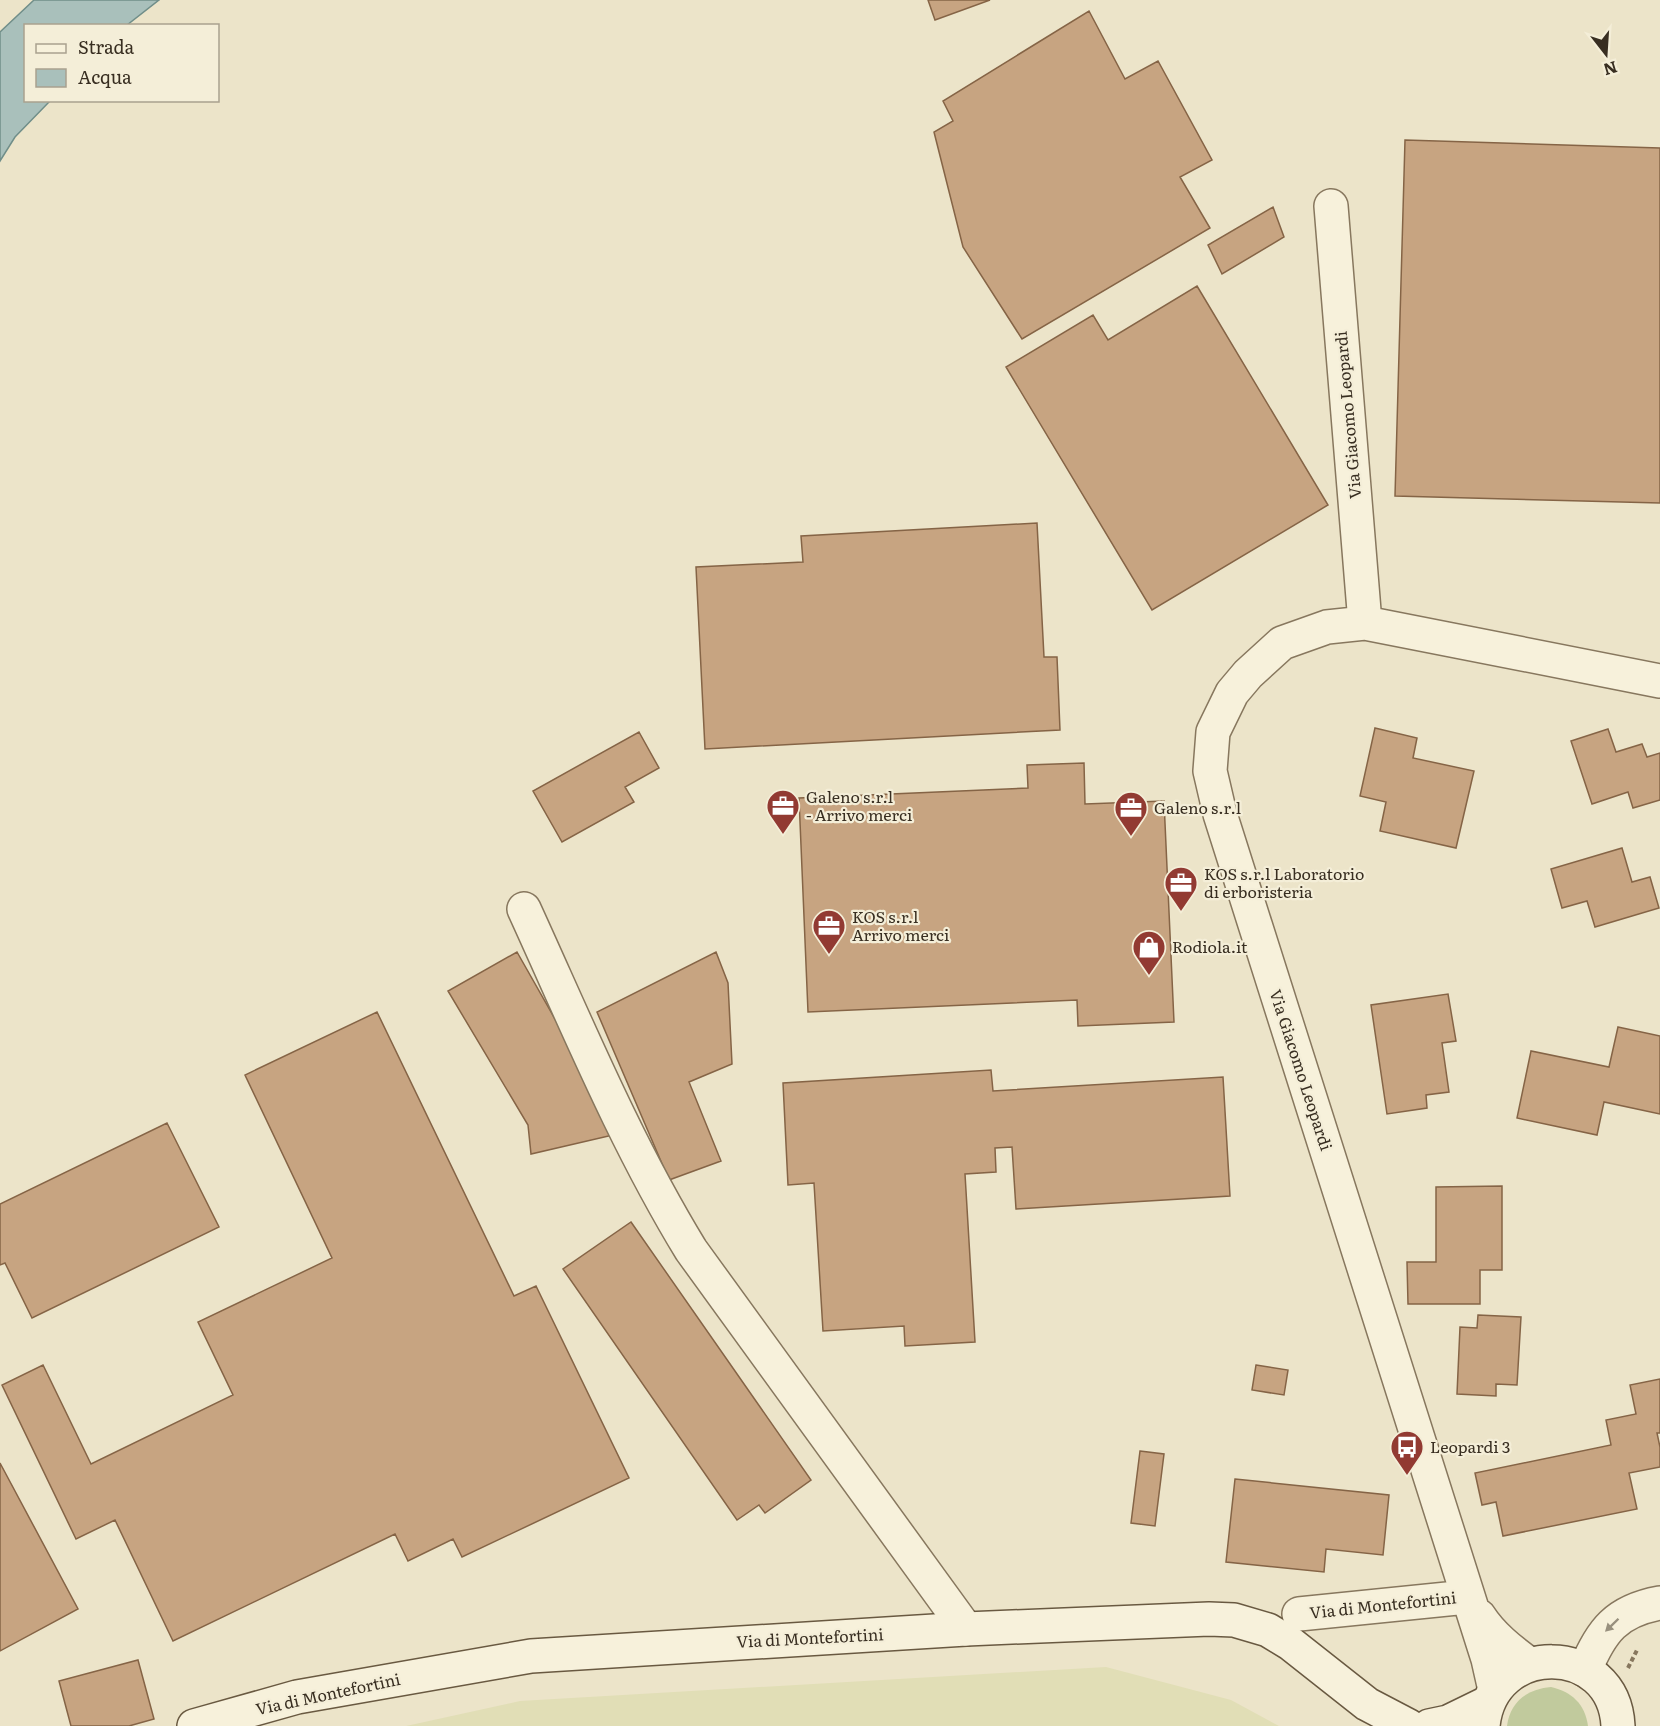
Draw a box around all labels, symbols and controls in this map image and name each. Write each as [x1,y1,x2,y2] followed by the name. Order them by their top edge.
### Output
[24,24,219,102] legend
[1576,24,1636,84] north arrow
[78,33,135,60] text: Strada
[1601,56,1621,83] text: N
[78,63,132,90] text: Acqua
[1328,330,1366,500] street label: Via Giacomo Leopardi
[806,784,912,826] place label: Galeno s.r.l - Arrivo merci
[765,788,801,835] office icon: Galeno s.r.l - Arrivo merci
[1113,790,1149,837] office icon: Galeno s.r.l
[1154,795,1241,819] place label: Galeno s.r.l
[1204,861,1364,903] place label: KOS s.r.l Laboratorio di erboristeria
[1163,865,1199,912] office icon: KOS s.r.l Laboratorio di erboristeria
[852,904,949,946] place label: KOS s.r.l Arrivo merci
[811,908,847,955] office icon: KOS s.r.l Arrivo merci
[1131,929,1167,976] shop icon: Rodiola.it
[1172,934,1248,958] place label: Rodiola.it
[1265,986,1339,1153] street label: Via Giacomo Leopardi
[1389,1429,1425,1476] bus stop icon: Leopardi 3
[1430,1434,1510,1458] place label: Leopardi 3
[1308,1584,1457,1624] street label: Via di Montefortini
[1606,1617,1620,1631] one-way arrow
[736,1621,884,1653] street label: Via di Montefortini
[253,1666,402,1720] street label: Via di Montefortini

